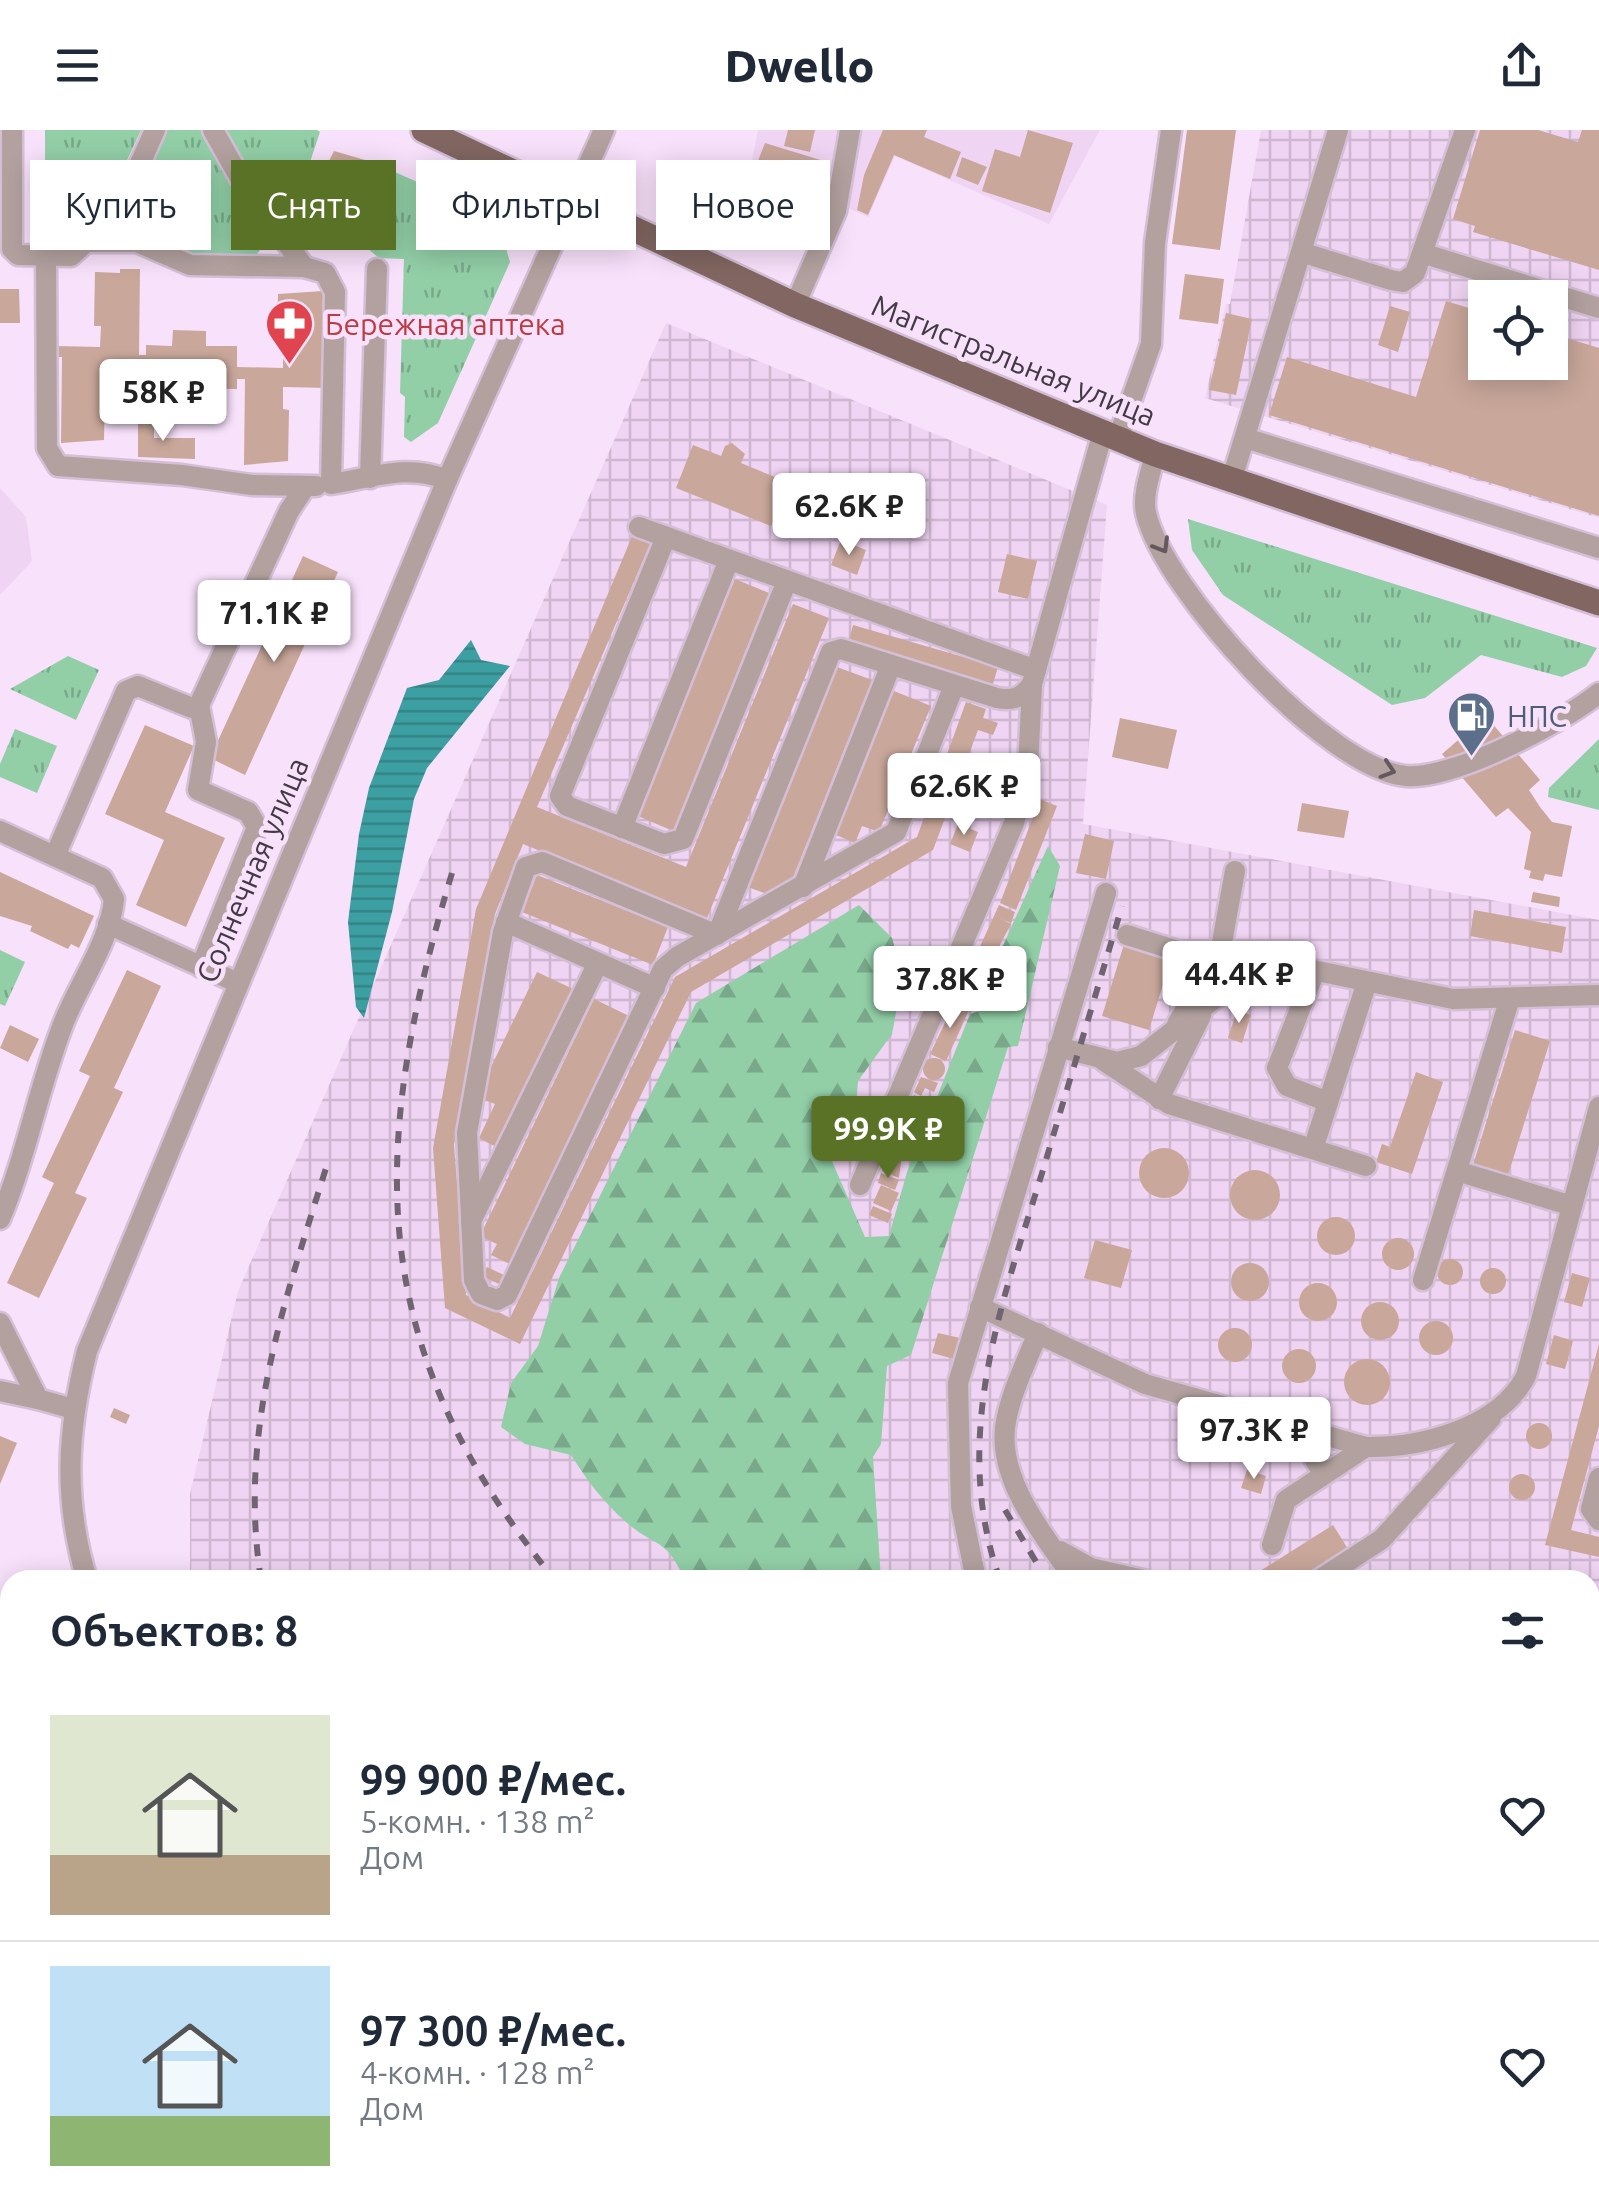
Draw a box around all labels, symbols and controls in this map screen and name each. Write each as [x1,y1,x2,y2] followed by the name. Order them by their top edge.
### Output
[50,38,105,93] icon: menu
[1494,38,1549,93] icon: share
[725,40,874,91] text: Dwello
[30,160,211,250] chip: Купить
[231,160,396,250] chip: Снять
[416,160,636,250] chip: Фильтры
[656,160,830,250] chip: Новое
[1468,280,1568,380] map controls
[1468,280,1568,380] button: locate
[867,287,1161,433] street label: Магистральная улица
[264,298,316,366] pharmacy icon: Бережная аптека
[325,307,566,341] place label: Бережная аптека
[93,359,233,444] pin: 58K ₽
[121,373,205,409] text: 58K ₽
[757,473,941,558] pin: 62.6K ₽
[795,487,903,523] text: 62.6K ₽
[1150,535,1169,553] one-way arrow
[182,580,366,665] pin: 71.1K ₽
[220,594,328,630] text: 71.1K ₽
[1446,690,1498,758] fuel station icon: НПС
[1507,699,1567,733] place label: НПС
[189,752,315,988] street label: Солнечная улица
[872,753,1056,838] pin: 62.6K ₽
[1379,759,1396,779] one-way arrow
[910,767,1018,803] text: 62.6K ₽
[1147,941,1331,1026] pin: 44.4K ₽
[858,946,1042,1031] pin: 37.8K ₽
[1185,955,1293,991] text: 44.4K ₽
[896,960,1004,996] text: 37.8K ₽
[796,1096,980,1181] pin: 99.9K ₽
[834,1110,942,1146] text: 99.9K ₽
[1162,1397,1346,1482] pin: 97.3K ₽
[1200,1411,1308,1447] text: 97.3K ₽
[1495,1603,1550,1658] icon: filters
[50,1607,298,1654] text: Объектов: 8
[130,1755,250,1875] icon: home
[360,1756,626,1803] text: 99 900 ₽/мес.
[1495,1788,1550,1843] icon: heart
[360,1803,595,1839] text: 5-комн. · 138 m²
[360,1839,424,1875] text: Дом
[130,2006,250,2126] icon: home
[360,2007,626,2054] text: 97 300 ₽/мес.
[1495,2039,1550,2094] icon: heart
[360,2054,595,2090] text: 4-комн. · 128 m²
[360,2090,424,2126] text: Дом

